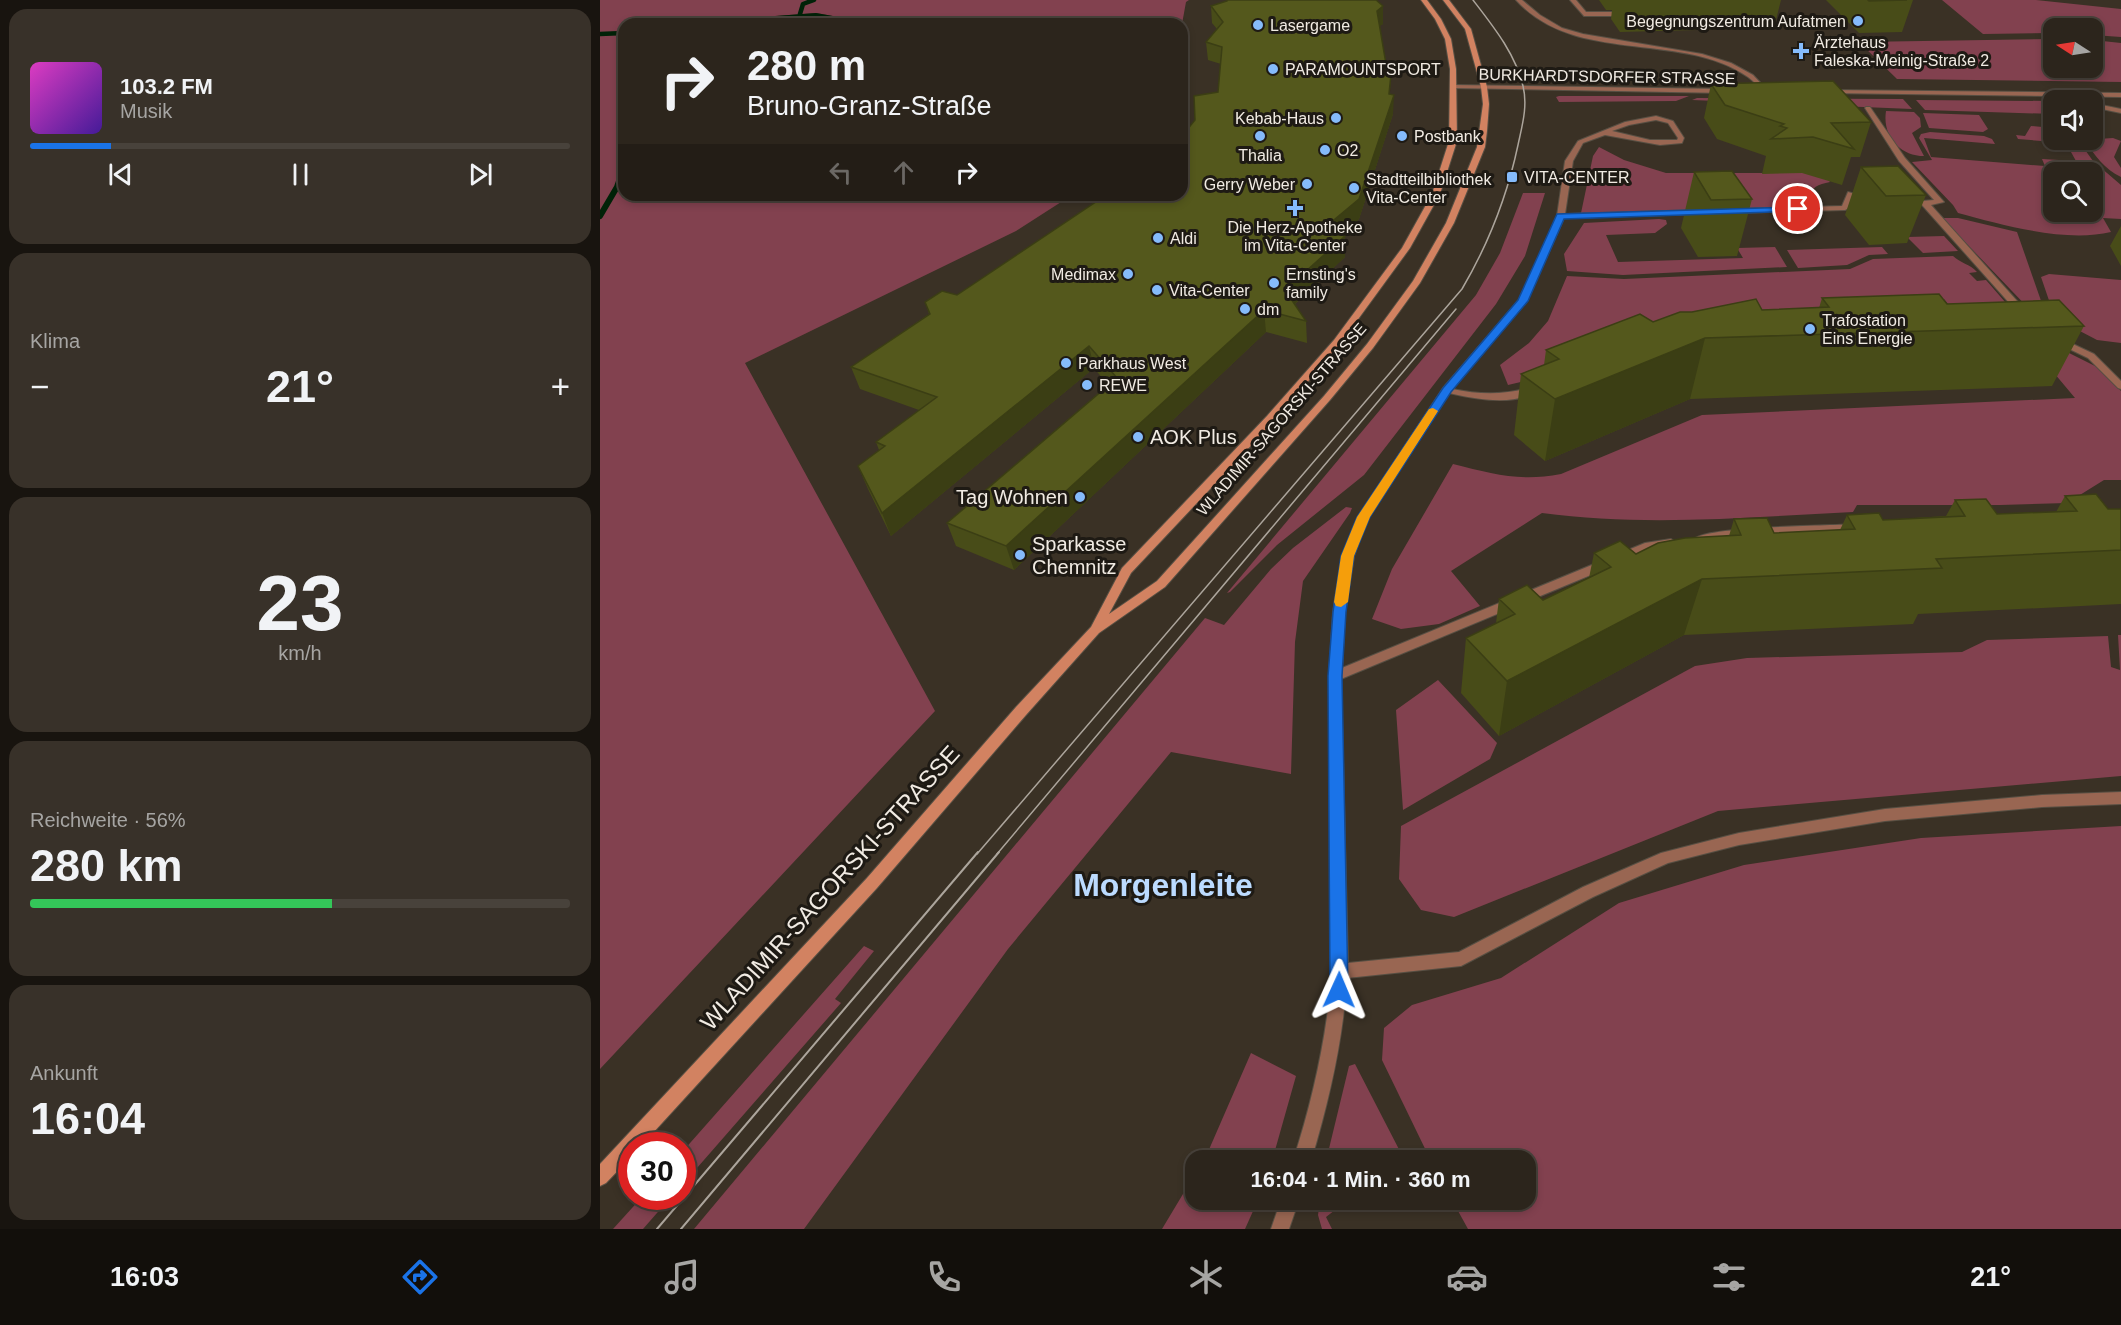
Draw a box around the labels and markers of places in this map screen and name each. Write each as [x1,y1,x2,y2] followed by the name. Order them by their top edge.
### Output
[1626,13,1846,30] place label: Begegnungszentrum Aufatmen
[1851,14,1865,28] marker: Begegnungszentrum Aufatmen
[1270,17,1350,34] place label: Lasergame
[1251,18,1265,32] marker: Lasergame
[1814,34,1989,69] place label: Ärztehaus Faleska-Meinig-Straße 2
[1792,42,1810,60] marker: Ärztehaus Faleska-Meinig-Straße 2
[1285,61,1441,78] place label: PARAMOUNTSPORT
[1266,62,1280,76] marker: PARAMOUNTSPORT
[1235,110,1324,127] place label: Kebab-Haus
[1329,111,1343,125] marker: Kebab-Haus
[1414,128,1482,145] place label: Postbank
[1253,129,1267,143] marker: Thalia
[1395,129,1409,143] marker: Postbank
[1337,142,1358,159] place label: O2
[1318,143,1332,157] marker: O2
[1238,147,1282,164] place label: Thalia
[1524,169,1629,186] place label: VITA-CENTER
[1505,170,1519,184] marker: VITA-CENTER
[1366,171,1492,206] place label: Stadtteilbibliothek Vita-Center
[1204,176,1296,193] place label: Gerry Weber
[1300,177,1314,191] marker: Gerry Weber
[1347,181,1361,195] marker: Stadtteilbibliothek Vita-Center
[1772,183,1823,234] pin
[1288,201,1302,215] marker: Die Herz-Apotheke im Vita-Center
[1227,219,1363,254] place label: Die Herz-Apotheke im Vita-Center
[1170,230,1197,247] place label: Aldi
[1151,231,1165,245] marker: Aldi
[1051,266,1116,283] place label: Medimax
[1286,266,1356,301] place label: Ernsting's family
[1121,267,1135,281] marker: Medimax
[1267,276,1281,290] marker: Ernsting's family
[1169,282,1250,299] place label: Vita-Center
[1150,283,1164,297] marker: Vita-Center
[1257,301,1279,318] place label: dm
[1238,302,1252,316] marker: dm
[1822,312,1913,347] place label: Trafostation Eins Energie
[1803,322,1817,336] marker: Trafostation Eins Energie
[1078,355,1187,372] place label: Parkhaus West
[1059,356,1073,370] marker: Parkhaus West
[1099,377,1147,394] place label: REWE
[1080,378,1094,392] marker: REWE
[1150,426,1237,448] place label: AOK Plus
[1131,430,1145,444] marker: AOK Plus
[956,486,1068,508] place label: Tag Wohnen
[1073,490,1087,504] marker: Tag Wohnen
[1032,533,1127,578] place label: Sparkasse Chemnitz
[1013,548,1027,562] marker: Sparkasse Chemnitz

